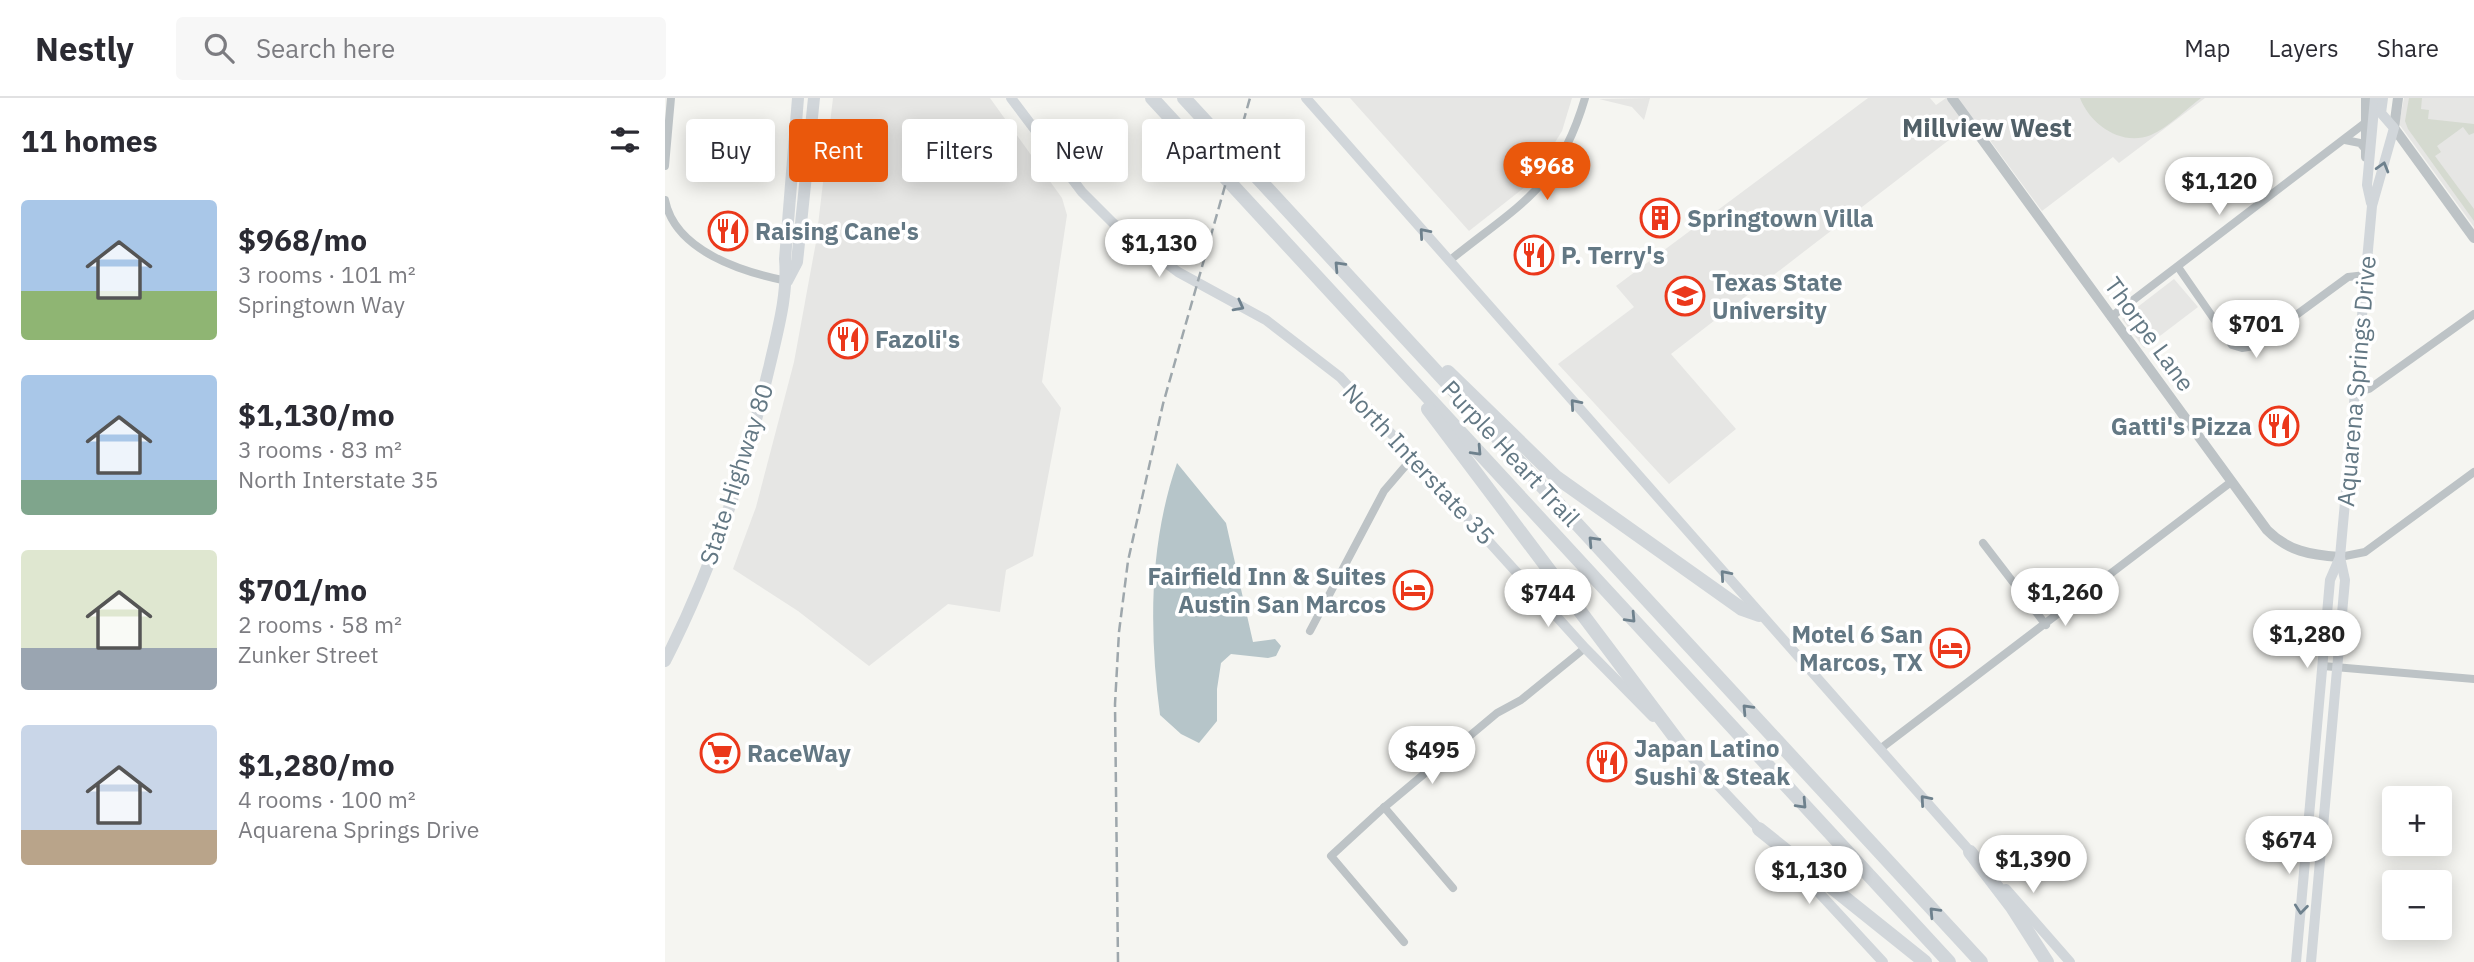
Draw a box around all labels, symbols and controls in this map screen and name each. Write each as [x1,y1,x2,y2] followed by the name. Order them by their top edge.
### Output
[176,17,666,80] search box
[35,27,134,70] text: Nestly
[200,29,238,67] icon: search
[256,31,395,65] text: Search here
[2184,32,2231,64] text: Map
[2269,32,2339,64] text: Layers
[2377,32,2439,64] text: Share
[1902,110,2072,144] district label: Millview West
[686,119,775,182] chip: Buy
[789,119,888,182] chip: Rent
[902,119,1017,182] chip: Filters
[1031,119,1128,182] chip: New
[1142,119,1305,182] chip: Apartment
[21,121,158,160] text: 11 homes
[606,121,644,159] icon: filters
[1506,142,1588,202] pin: $968
[1519,150,1575,180] text: $968
[2162,158,2276,217] pin: $1,120
[2374,161,2389,173] one-way arrow
[2181,165,2257,195] text: $1,120
[1639,197,1681,239] building icon: Springtown Villa
[1687,202,1874,234] place label: Springtown Villa
[707,210,749,252] restaurant icon: Raising Cane's
[755,215,919,247] place label: Raising Cane's
[238,220,367,259] text: $968/mo
[1102,220,1216,279] pin: $1,130
[1121,227,1197,257] text: $1,130
[77,228,161,312] icon: home
[1420,229,1432,242] one-way arrow
[1513,234,1555,276] restaurant icon: P. Terry's
[1561,239,1665,271] place label: P. Terry's
[2329,254,2383,508] street label: Aquarena Springs Drive
[238,259,416,289] text: 3 rooms · 101 m²
[1335,261,1347,274] one-way arrow
[1712,266,1843,326] place label: Texas State University
[2098,270,2202,398] street label: Thorpe Lane
[1664,275,1706,317] school or university icon: Texas State University
[238,289,405,319] text: Springtown Way
[1232,297,1245,311] one-way arrow
[2215,300,2297,360] pin: $701
[2228,308,2284,338] text: $701
[827,318,869,360] restaurant icon: Fazoli's
[875,323,960,355] place label: Fazoli's
[1435,373,1587,533] street label: Purple Heart Trail
[1336,377,1502,551] street label: North Interstate 35
[692,379,780,569] street label: State Highway 80
[238,395,395,434] text: $1,130/mo
[1571,400,1583,413] one-way arrow
[77,403,161,487] icon: home
[2258,405,2300,447] restaurant icon: Gatti's Pizza
[2111,410,2252,442] place label: Gatti's Pizza
[238,434,402,464] text: 3 rooms · 83 m²
[1469,443,1481,456] one-way arrow
[238,464,439,494] text: North Interstate 35
[1588,536,1601,549] one-way arrow
[1148,560,1386,620] place label: Fairfield Inn & Suites Austin San Marcos
[2008,568,2122,628] pin: $1,260
[1392,569,1434,611] hotel icon: Fairfield Inn & Suites Austin San Marcos
[238,570,367,609] text: $701/mo
[1507,570,1589,629] pin: $744
[1721,571,1733,584] one-way arrow
[2027,576,2103,606] text: $1,260
[1520,577,1576,607] text: $744
[77,578,161,662] icon: home
[238,609,402,639] text: 2 rooms · 58 m²
[1623,610,1636,623] one-way arrow
[2250,610,2364,670] pin: $1,280
[1791,618,1923,678] place label: Motel 6 San Marcos, TX
[2269,618,2345,648] text: $1,280
[1929,627,1971,669] hotel icon: Motel 6 San Marcos, TX
[238,639,379,669] text: Zunker Street
[1743,704,1755,717] one-way arrow
[1391,726,1473,786] pin: $495
[699,732,741,774] supermarket icon: RaceWay
[1634,732,1790,792] place label: Japan Latino Sushi & Steak
[1404,734,1460,764] text: $495
[747,737,851,769] place label: RaceWay
[1586,741,1628,783] restaurant icon: Japan Latino Sushi & Steak
[238,745,395,784] text: $1,280/mo
[77,753,161,837] icon: home
[238,784,416,814] text: 4 rooms · 100 m²
[2382,786,2452,940] map controls
[2382,786,2452,856] button: +
[1921,795,1933,808] one-way arrow
[1794,796,1807,809] one-way arrow
[238,814,479,844] text: Aquarena Springs Drive
[2248,816,2330,876] pin: $674
[2261,824,2317,854] text: $674
[1976,836,2090,895] pin: $1,390
[1995,843,2071,873] text: $1,390
[1752,846,1866,906] pin: $1,130
[1771,854,1847,884] text: $1,130
[2382,870,2452,940] button: −
[2294,904,2309,915] one-way arrow
[1930,907,1943,920] one-way arrow

